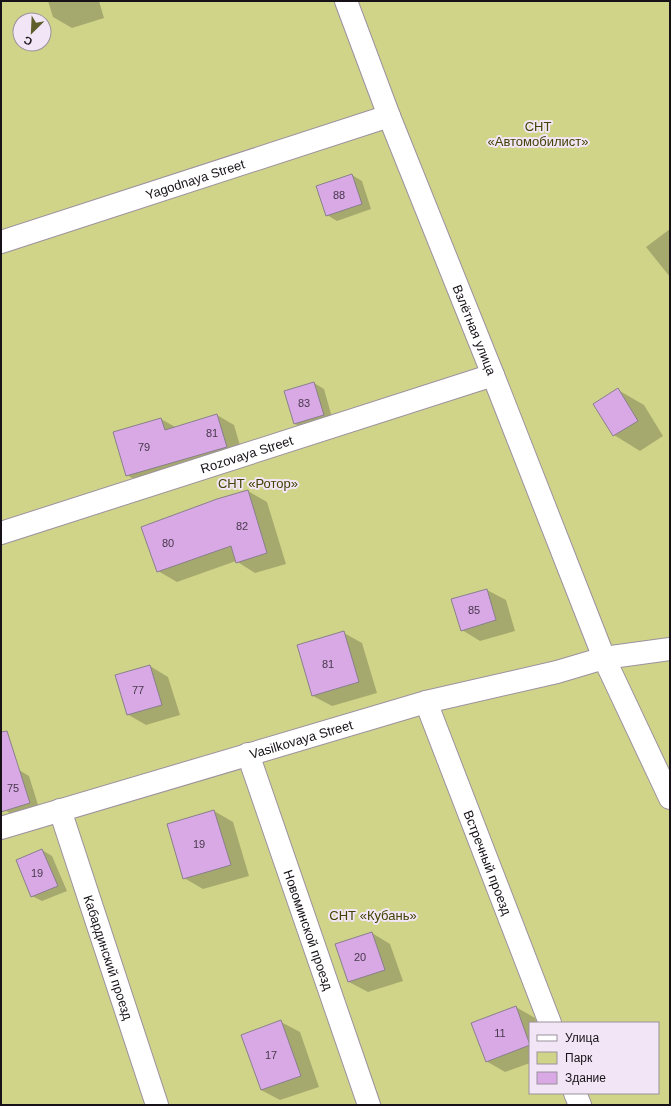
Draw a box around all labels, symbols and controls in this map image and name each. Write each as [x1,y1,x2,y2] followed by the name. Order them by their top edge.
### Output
[12,12,52,52] north arrow
[22,34,34,48] text: С
[488,119,588,149] park label: СНТ «Автомобилист»
[144,156,247,203] street label: Yagodnaya Street
[333,189,345,201] house number: 88
[449,282,499,378] street label: Взлётная улица
[298,397,310,409] house number: 83
[206,427,218,439] house number: 81
[199,433,295,476] street label: Rozovaya Street
[138,441,150,453] house number: 79
[218,476,298,491] park label: СНТ «Ротор»
[236,520,248,532] house number: 82
[162,537,174,549] house number: 80
[468,604,480,616] house number: 85
[322,658,334,670] house number: 81
[132,684,144,696] house number: 77
[248,717,355,762] street label: Vasilkovaya Street
[7,782,19,794] house number: 75
[460,808,515,918] street label: Встречный проезд
[193,838,205,850] house number: 19
[31,867,43,879] house number: 19
[280,868,336,993] street label: Новоминской проезд
[80,893,136,1022] street label: Кабардинский проезд
[329,908,417,923] park label: СНТ «Кубань»
[354,951,366,963] house number: 20
[529,1022,659,1094] legend
[494,1027,506,1039] house number: 11
[565,1031,599,1045] text: Улица
[265,1049,277,1061] house number: 17
[565,1051,593,1065] text: Парк
[565,1071,606,1085] text: Здание

